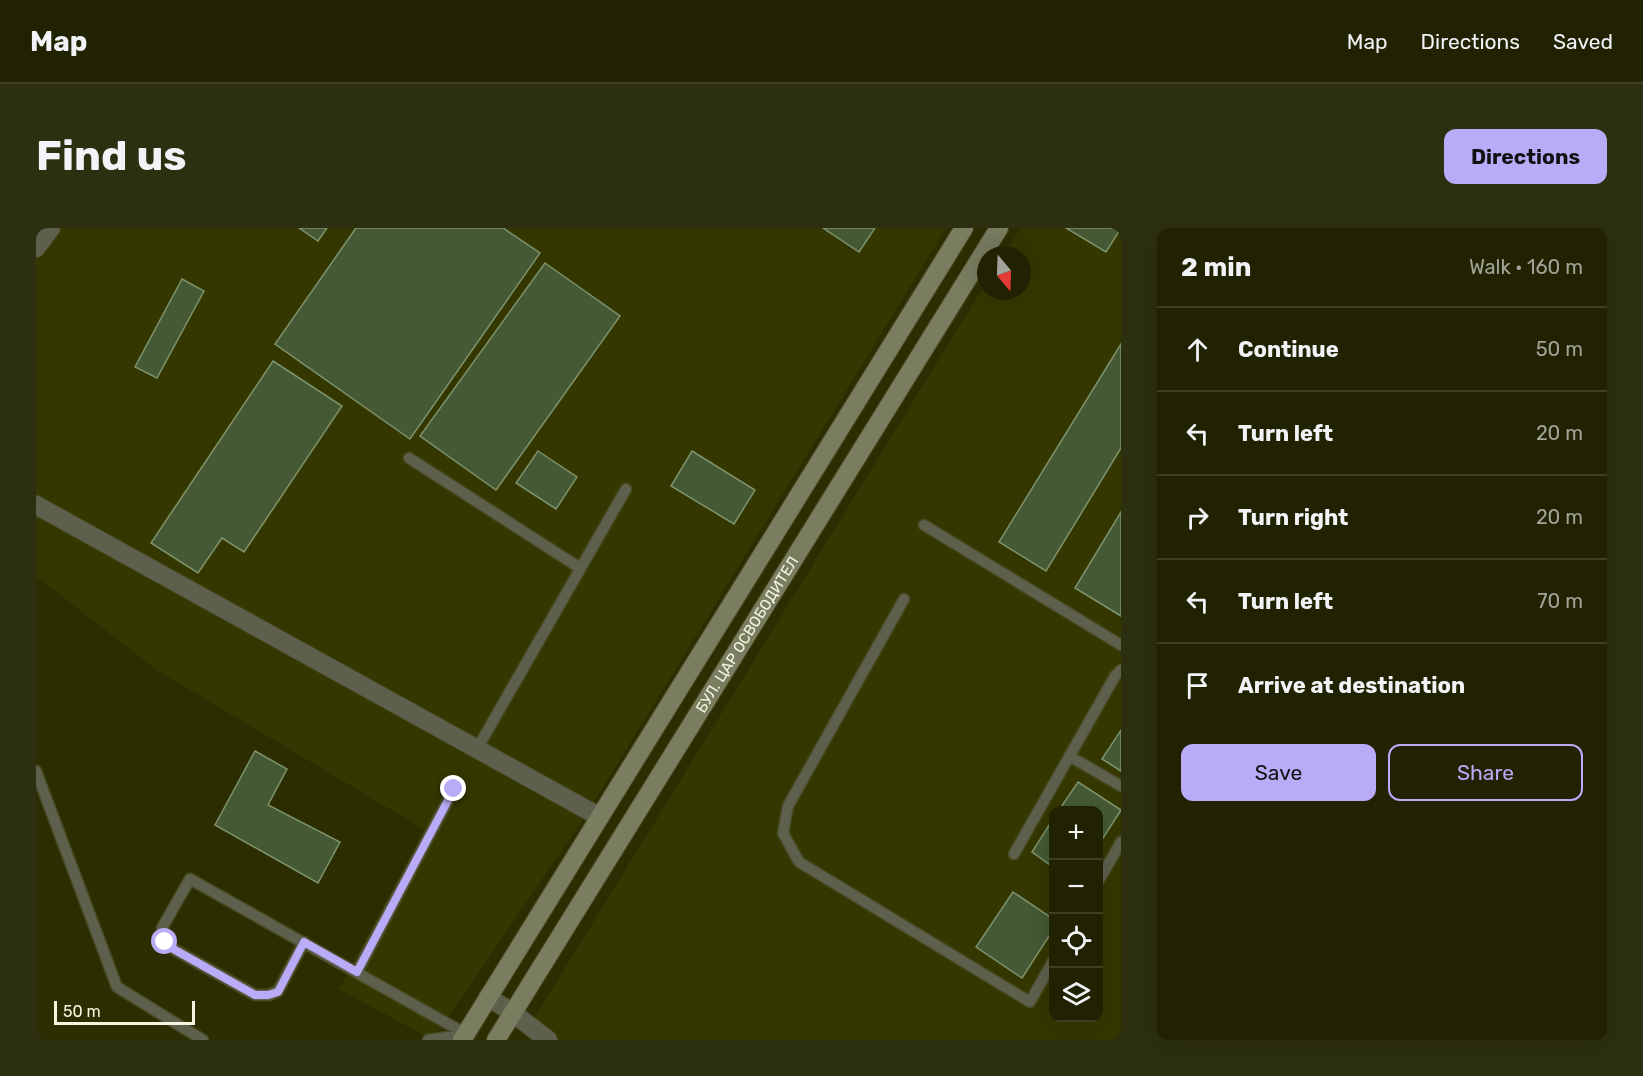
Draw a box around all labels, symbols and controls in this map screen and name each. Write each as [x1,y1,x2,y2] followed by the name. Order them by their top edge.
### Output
[30,25,87,58] text: Map
[1347,29,1388,54] text: Map
[1421,29,1520,54] text: Directions
[1553,29,1613,54] text: Saved
[1444,129,1607,184] button: Directions
[36,131,187,181] text: Find us
[977,246,1031,300] north arrow
[1181,252,1251,283] text: 2 min
[1469,255,1583,279] text: Walk · 160 m
[1181,333,1214,366] icon: ahead
[1238,336,1339,363] text: Continue
[1536,337,1583,361] text: 50 m
[1181,417,1214,450] icon: left
[1238,420,1333,447] text: Turn left
[1536,421,1583,445] text: 20 m
[1181,501,1214,534] icon: right
[1238,504,1348,531] text: Turn right
[1536,505,1583,529] text: 20 m
[692,553,802,716] street label: БУЛ. ЦАР ОСВОБОДИТЕЛ
[1181,585,1214,618] icon: left
[1238,588,1333,615] text: Turn left
[1537,589,1583,613] text: 70 m
[1181,669,1214,702] icon: arrive
[1238,672,1465,699] text: Arrive at destination
[1181,744,1376,801] button: Save
[1388,744,1583,801] button: Share
[440,775,466,801] route end
[1049,806,1103,1022] map controls
[1049,806,1103,860] button: +
[1049,860,1103,914] button: −
[1049,914,1103,968] button: locate
[151,928,177,954] route start
[1049,968,1103,1022] button: layers
[54,998,195,1026] scale bar
[63,1002,101,1021] text: 50 m

